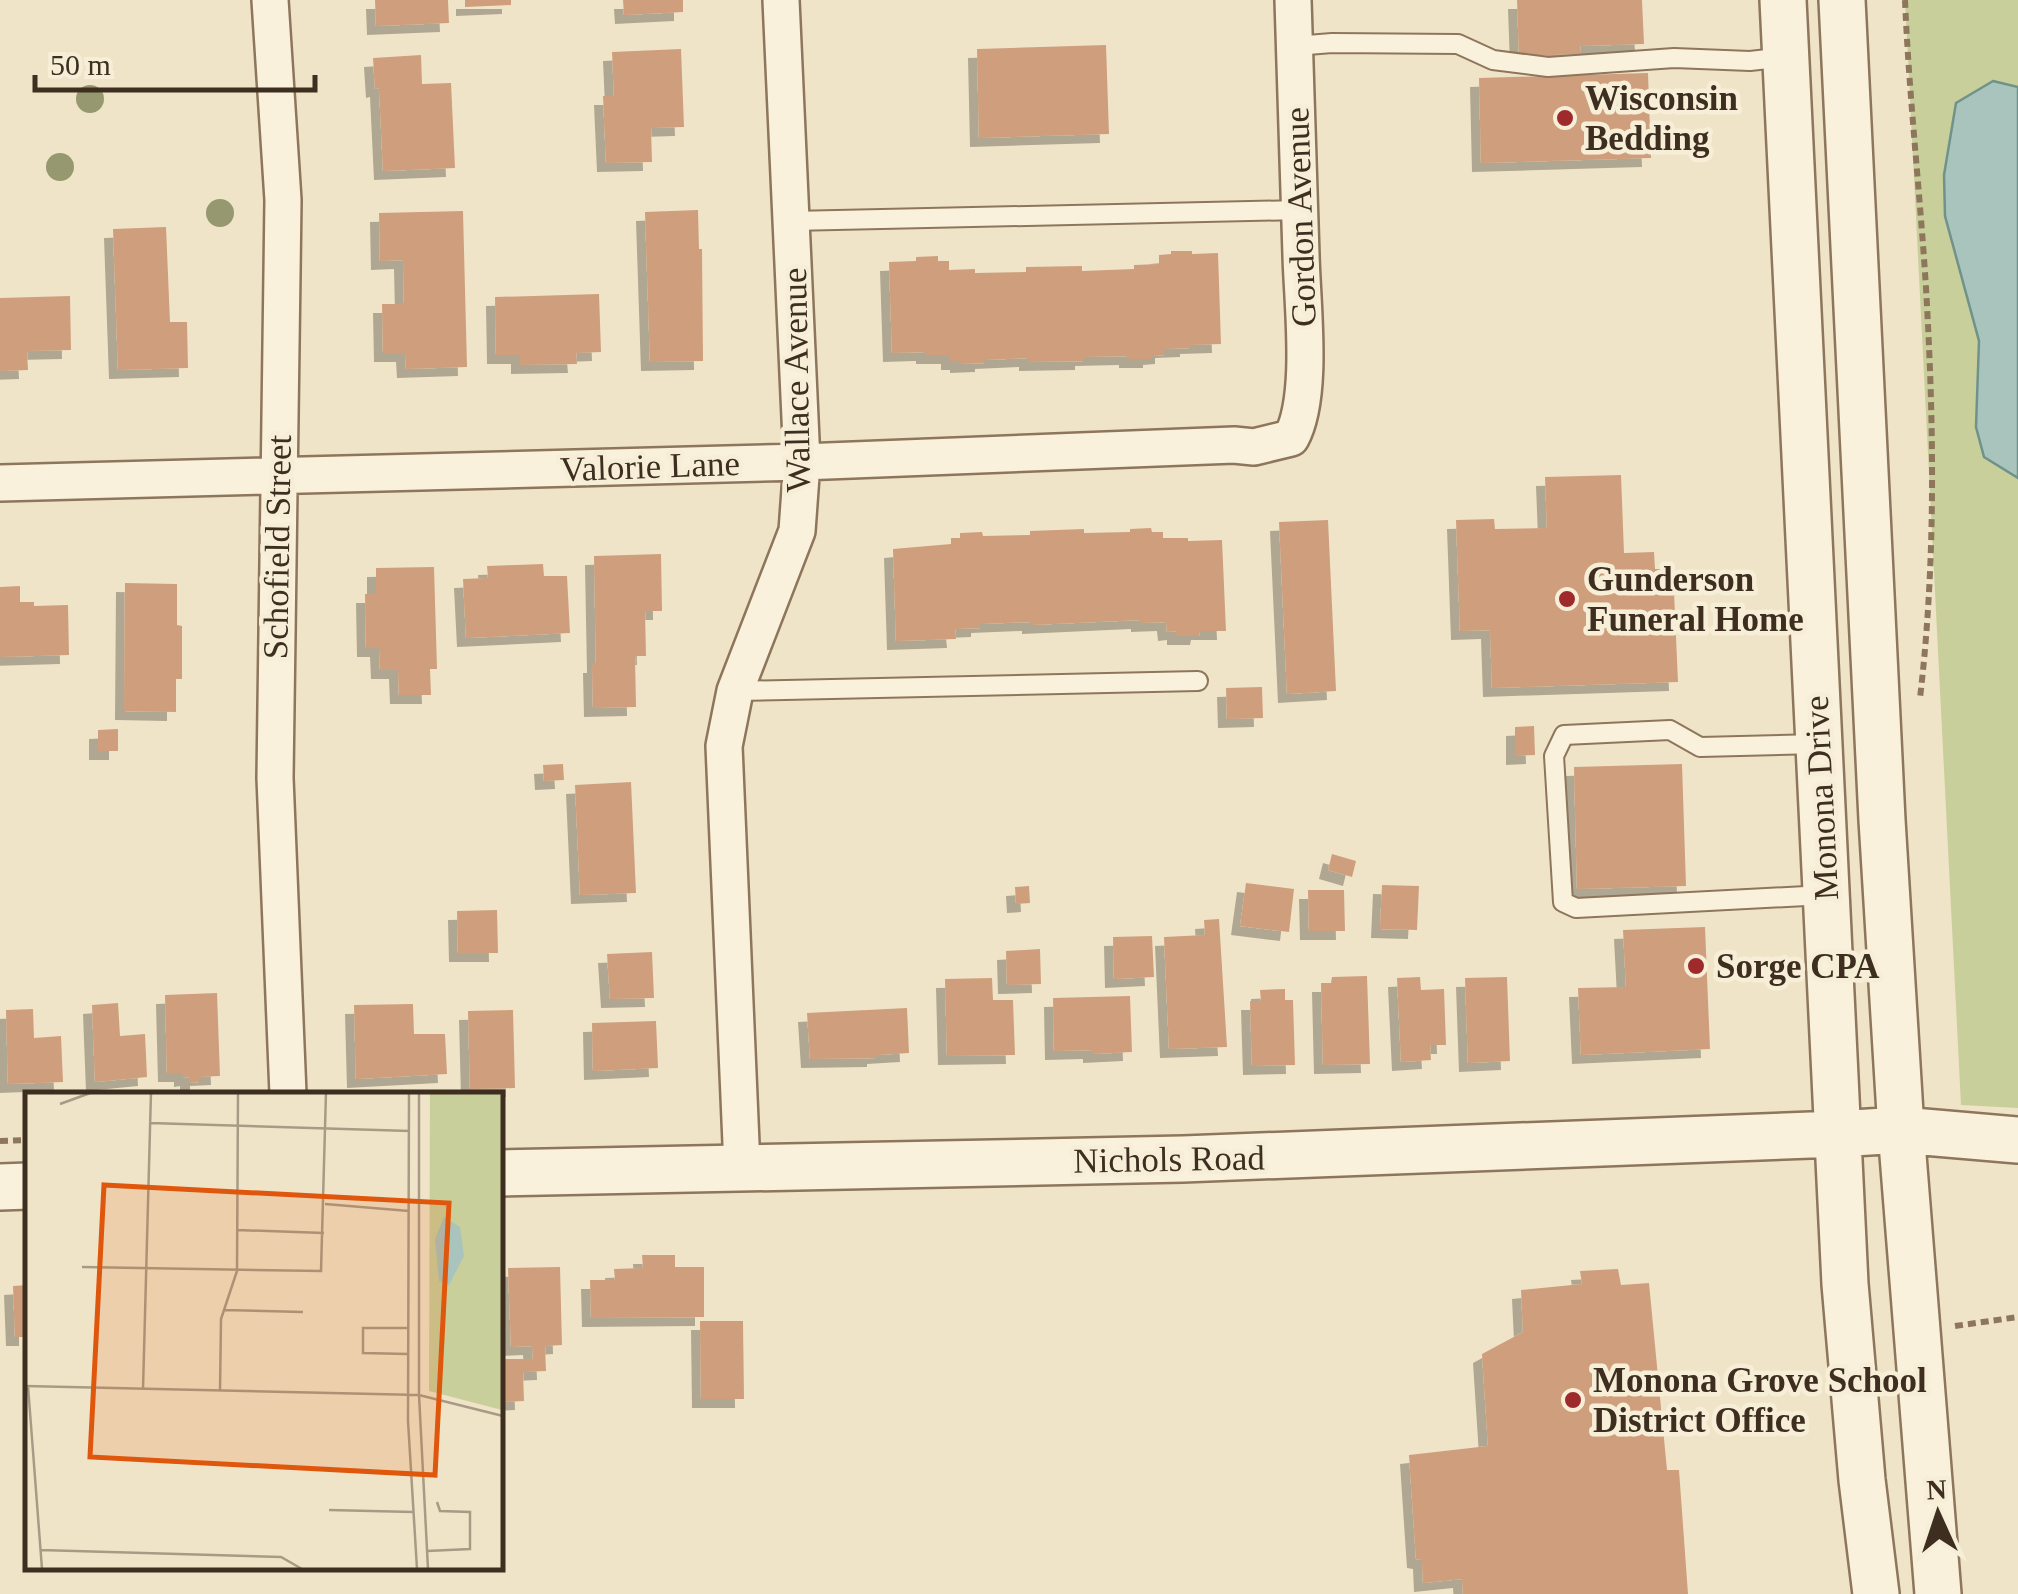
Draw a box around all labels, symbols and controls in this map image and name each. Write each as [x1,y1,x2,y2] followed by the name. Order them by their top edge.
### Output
[35,30,315,92] scale bar
[50,48,111,81] text: 50 m
[1585,79,1738,158] place label: Wisconsin Bedding
[1277,106,1324,328] street label: Gordon Avenue
[1554,107,1576,129] marker: Wisconsin Bedding
[775,267,818,493] street label: Wallace Avenue
[256,434,299,660] street label: Schofield Street
[560,444,741,489] street label: Valorie Lane
[1587,560,1804,639] place label: Gunderson Funeral Home
[1556,588,1578,610] marker: Gunderson Funeral Home
[1797,695,1846,901] street label: Monona Drive
[1716,947,1880,986] place label: Sorge CPA
[1685,955,1707,977] marker: Sorge CPA
[25,1092,502,1569] inset map
[1073,1138,1266,1181] street label: Nichols Road
[1593,1361,1927,1440] place label: Monona Grove School District Office
[1562,1389,1584,1411] marker: Monona Grove School District Office
[1888,1464,1988,1564] north arrow
[1926,1474,1948,1506] text: N

